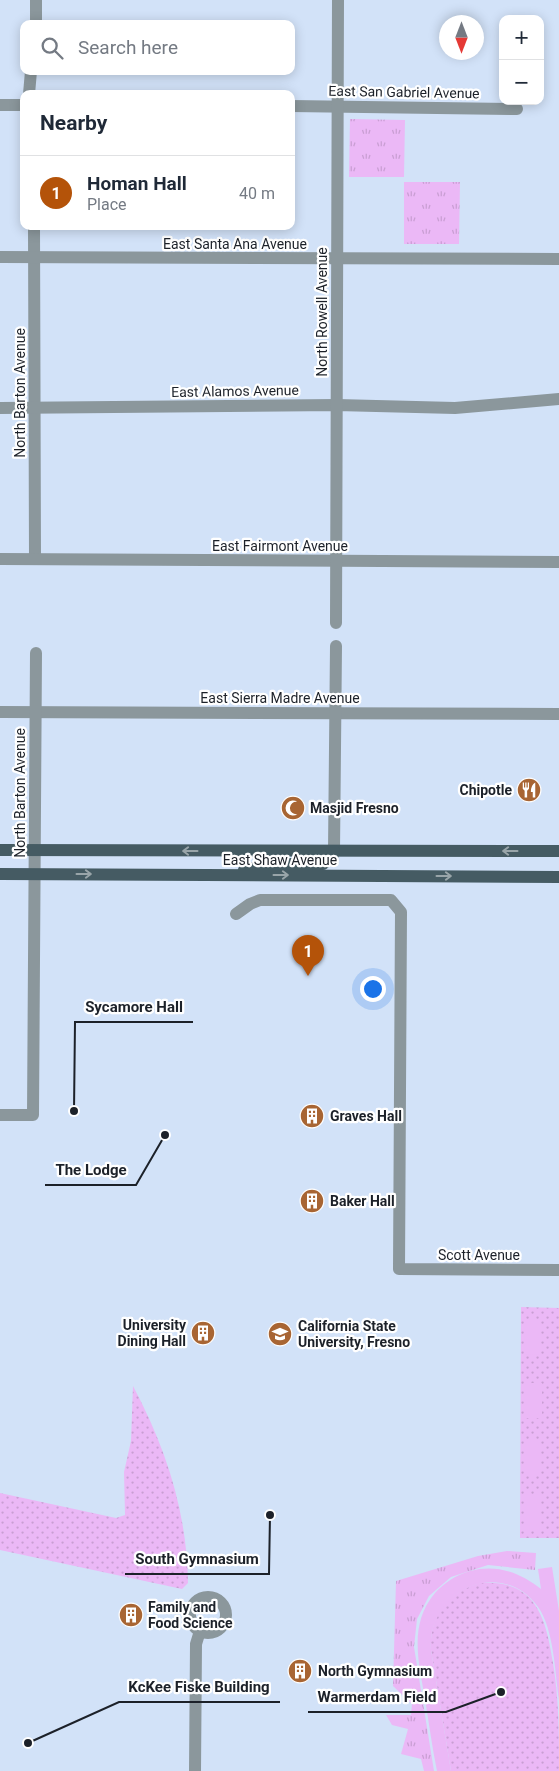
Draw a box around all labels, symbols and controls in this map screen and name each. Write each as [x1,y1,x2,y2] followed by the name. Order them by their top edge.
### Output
[439,15,484,60] north arrow
[499,15,544,105] map controls
[499,15,544,60] button: +
[20,20,295,75] search box
[38,34,66,62] icon: search
[78,36,178,59] text: Search here
[499,60,544,105] button: −
[328,83,480,101] street label: East San Gabriel Avenue
[40,111,107,135] text: Nearby
[87,172,187,195] text: Homan Hall
[51,184,61,203] text: 1
[239,184,275,203] text: 40 m
[87,195,127,214] text: Place
[163,236,307,252] street label: East Santa Ana Avenue
[314,247,330,377] street label: North Rowell Avenue
[12,328,28,458] street label: North Barton Avenue
[171,382,299,400] street label: East Alamos Avenue
[212,538,348,554] street label: East Fairmont Avenue
[200,690,360,706] street label: East Sierra Madre Avenue
[12,728,28,858] street label: North Barton Avenue
[516,777,542,803] restaurant icon: Chipotle
[460,782,512,798] place label: Chipotle
[280,795,306,821] mosque icon: Masjid Fresno
[310,800,399,816] place label: Masjid Fresno
[182,846,198,856] one-way arrow
[503,846,519,856] one-way arrow
[223,852,337,868] street label: East Shaw Avenue
[75,869,91,879] one-way arrow
[272,870,289,880] one-way arrow
[435,871,451,881] one-way arrow
[292,935,324,976] pin: 1
[360,976,386,1002] your location
[75,992,193,1022] callout: Sycamore Hall
[85,998,183,1016] text: Sycamore Hall
[299,1103,325,1129] building icon: Graves Hall
[330,1108,402,1124] place label: Graves Hall
[45,1155,136,1185] callout: The Lodge
[55,1161,127,1179] text: The Lodge
[299,1188,325,1214] building icon: Baker Hall
[330,1193,395,1209] place label: Baker Hall
[438,1247,520,1263] street label: Scott Avenue
[118,1317,187,1349] place label: University Dining Hall
[298,1318,410,1350] place label: California State University, Fresno
[190,1320,216,1346] building icon: University Dining Hall
[267,1321,293,1347] school or university icon: California State University, Fresno
[125,1544,269,1574] callout: South Gymnasium
[135,1550,259,1568] text: South Gymnasium
[148,1599,233,1631] place label: Family and Food Science
[118,1602,144,1628] building icon: Family and Food Science
[287,1658,313,1684] building icon: North Gymnasium
[318,1663,432,1679] place label: North Gymnasium
[119,1672,280,1702] callout: KcKee Fiske Building
[128,1678,270,1696] text: KcKee Fiske Building
[308,1682,446,1712] callout: Warmerdam Field
[318,1688,436,1706] text: Warmerdam Field

